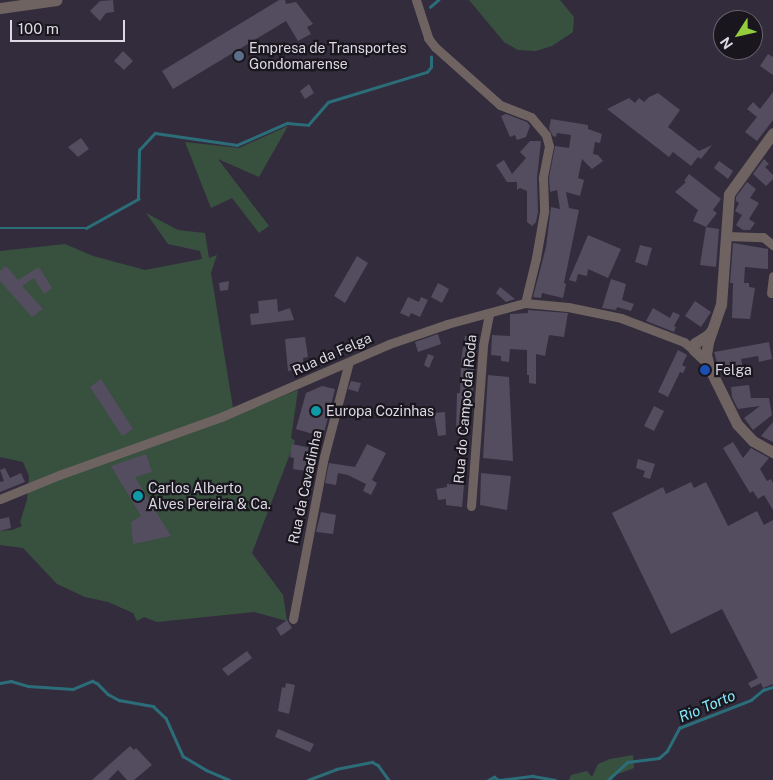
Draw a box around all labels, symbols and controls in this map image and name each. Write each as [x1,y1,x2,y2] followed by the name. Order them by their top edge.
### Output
[12,10,128,42] scale bar
[713,10,763,60] north arrow
[18,20,59,37] text: 100 m
[717,34,736,52] text: N
[249,40,407,72] place label: Empresa de Transportes Gondomarense
[233,50,245,62] marker: Empresa de Transportes Gondomarense
[290,329,374,379] street label: Rua da Felga
[450,334,480,484] street label: Rua do Campo da Roda
[715,362,752,378] place label: Felga
[699,364,711,376] marker: Felga
[326,403,434,419] place label: Europa Cozinhas
[310,405,322,417] marker: Europa Cozinhas
[285,429,325,545] street label: Rua da Cavadinha
[148,480,271,512] place label: Carlos Alberto Alves Pereira & Ca.
[132,490,144,502] marker: Carlos Alberto Alves Pereira & Ca.
[676,686,738,726] water label: Rio Torto

